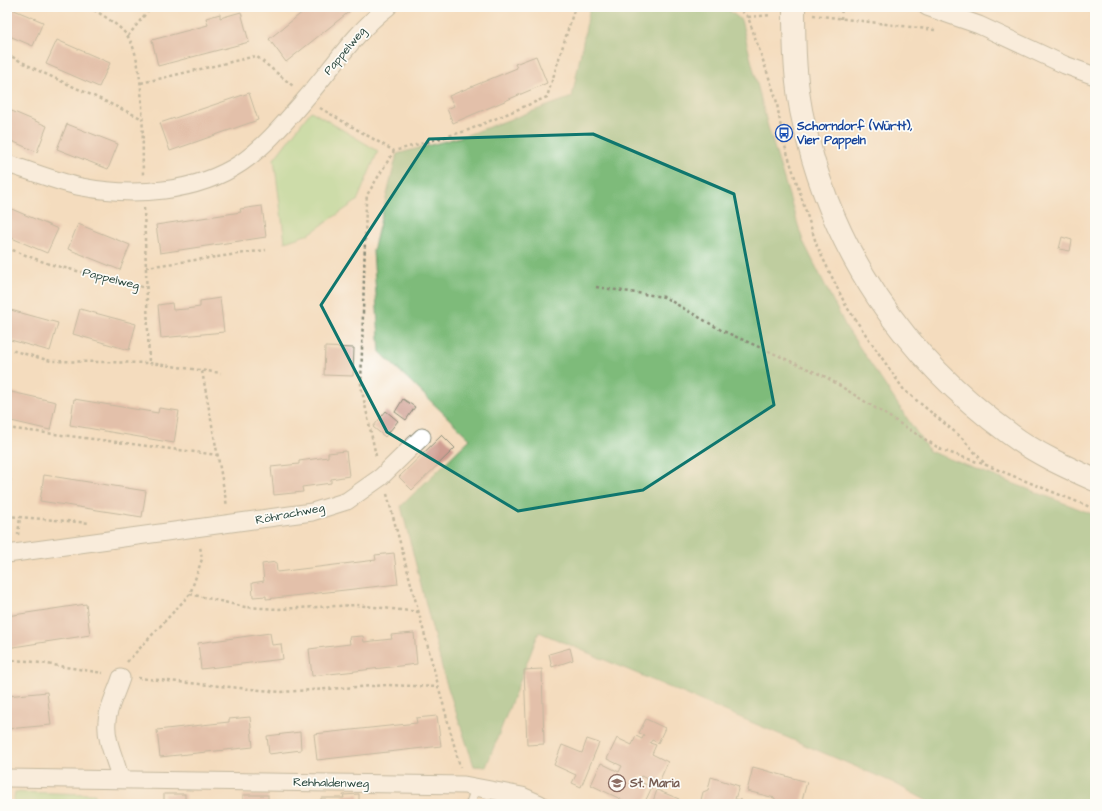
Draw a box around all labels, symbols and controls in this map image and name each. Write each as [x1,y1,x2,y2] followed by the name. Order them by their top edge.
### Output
[320,23,371,79] street label: Pappelweg
[796,118,913,150] place label: Schorndorf (Württ), Vier Pappeln
[774,123,794,143] bus stop icon: Schorndorf (Württ), Vier Pappeln
[81,264,141,295] street label: Pappelweg
[254,499,326,530] street label: Röhrachweg
[607,773,627,793] school or university icon: St. Maria
[293,774,369,793] street label: Rehhaldenweg
[629,775,681,792] place label: St. Maria

